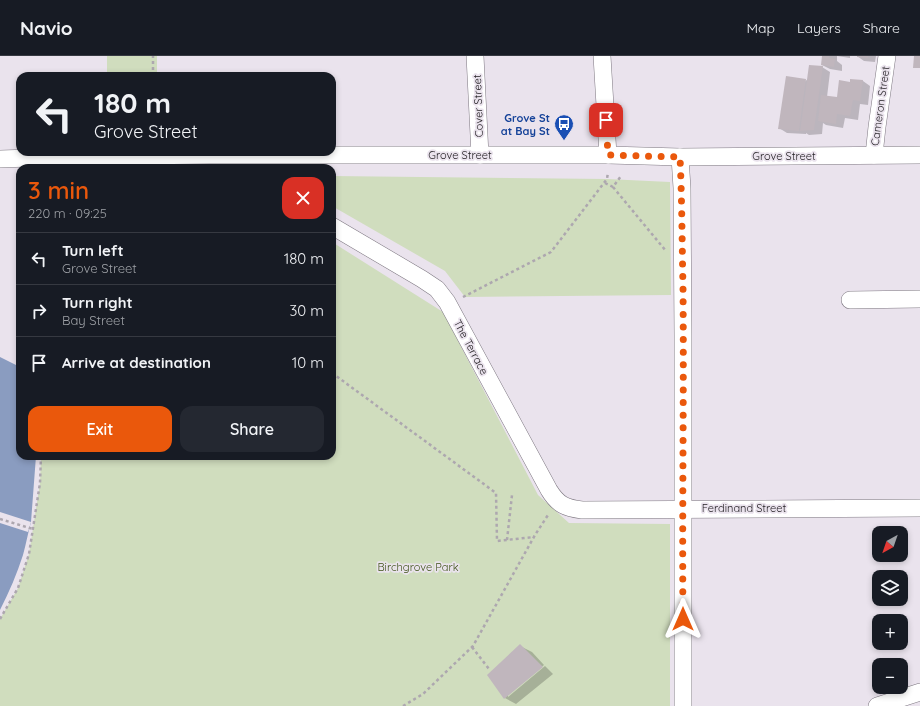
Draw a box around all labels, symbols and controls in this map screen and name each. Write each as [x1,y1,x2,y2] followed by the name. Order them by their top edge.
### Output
[20,16,73,40] text: Navio
[746,19,775,37] text: Map
[797,19,841,37] text: Layers
[863,19,900,37] text: Share
[867,65,893,147] street label: Cameron Street
[470,74,486,138] street label: Cover Street
[94,85,171,120] text: 180 m
[28,88,80,140] icon: left
[589,103,623,137] pin
[595,109,617,131] icon: arrive
[501,111,550,138] place label: Grove St at Bay St
[553,113,575,141] bus stop icon: Grove St at Bay St
[94,120,198,143] text: Grove Street
[428,148,492,162] street label: Grove Street
[752,149,816,163] street label: Grove Street
[28,175,89,205] text: 3 min
[282,177,324,219] button: close
[28,205,107,221] text: 220 m · 09:25
[62,241,124,260] text: Turn left
[28,248,50,270] icon: left
[284,249,324,268] text: 180 m
[62,260,137,276] text: Grove Street
[62,293,133,312] text: Turn right
[28,300,50,322] icon: right
[289,301,324,320] text: 30 m
[62,312,125,328] text: Bay Street
[451,317,491,377] street label: The Terrace
[28,352,50,374] icon: arrive
[62,353,211,372] text: Arrive at destination
[292,353,324,372] text: 10 m
[28,406,172,452] button: Exit
[180,406,324,452] button: Share
[702,501,786,515] street label: Ferdinand Street
[872,526,908,562] north arrow
[872,526,908,694] map controls
[377,560,459,574] park label: Birchgrove Park
[872,570,908,606] button: layers
[662,598,704,640] position arrow
[872,614,908,650] button: +
[872,658,908,694] button: −

